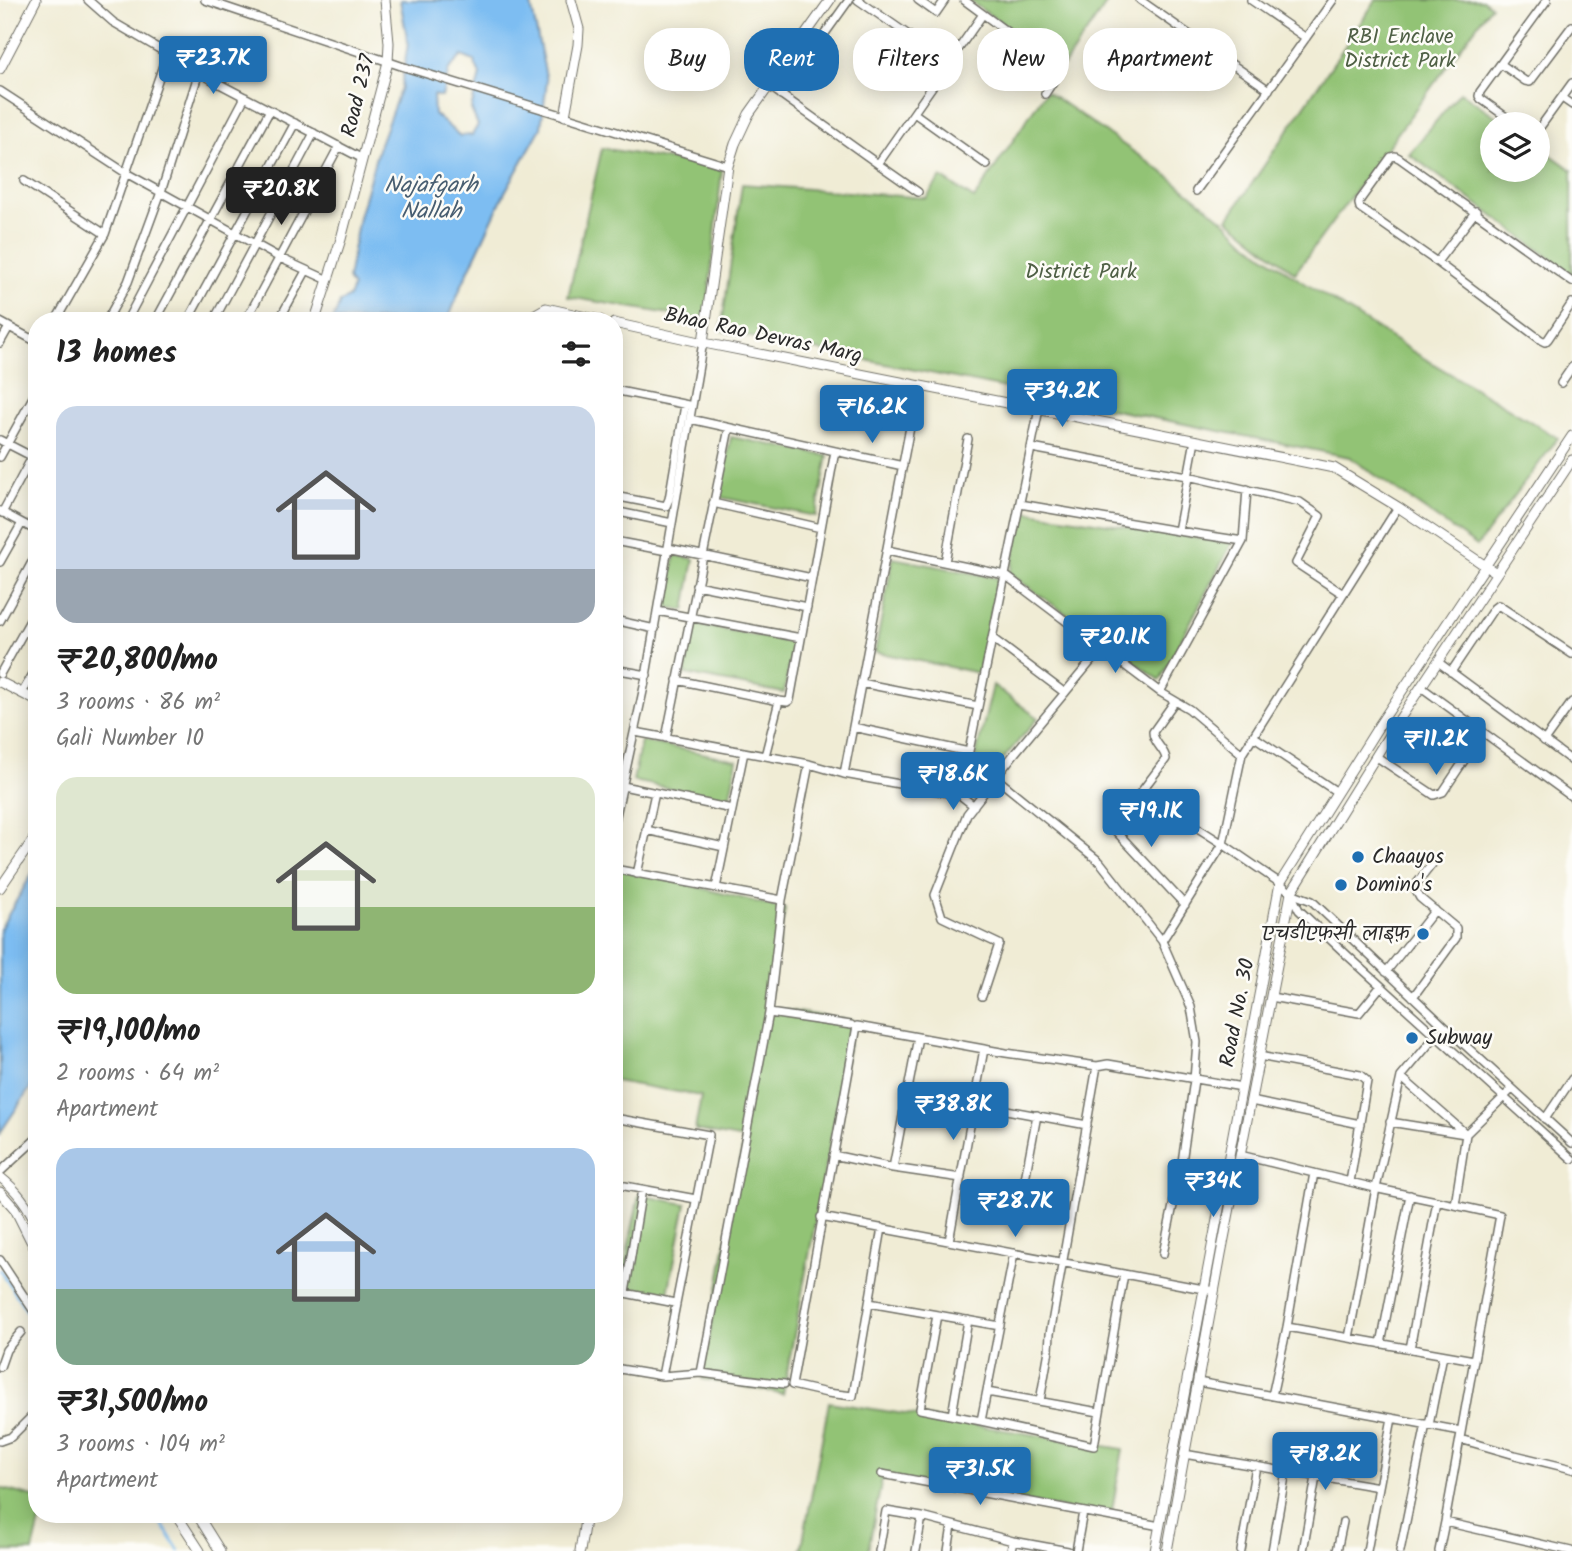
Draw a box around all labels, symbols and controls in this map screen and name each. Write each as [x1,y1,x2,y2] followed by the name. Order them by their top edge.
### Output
[1344,21,1456,78] park label: RBI Enclave District Park
[644,28,730,91] chip: Buy
[744,28,839,91] chip: Rent
[853,28,963,91] chip: Filters
[977,28,1069,91] chip: New
[1083,28,1237,91] chip: Apartment
[156,36,270,96] pin: ₹23.7K
[175,41,251,77] text: ₹23.7K
[333,50,386,141] street label: Road 237
[1480,112,1550,182] map controls
[1480,112,1550,182] button: layers
[224,168,338,227] pin: ₹20.8K
[384,168,479,230] water label: Najafgarh Nallah
[242,172,320,208] text: ₹20.8K
[1025,256,1137,289] park label: District Park
[661,299,865,373] street label: Bhao Rao Devras Marg
[56,330,177,378] text: 13 homes
[557,335,595,373] icon: filters
[1005,370,1119,429] pin: ₹34.2K
[1023,374,1101,410] text: ₹34.2K
[815,386,929,445] pin: ₹16.2K
[836,390,908,426] text: ₹16.2K
[263,452,389,578] icon: home
[1058,616,1172,675] pin: ₹20.1K
[1079,620,1151,656] text: ₹20.1K
[56,637,218,685] text: ₹20,800/mo
[56,685,220,721] text: 3 rooms · 86 m²
[1379,718,1493,777] pin: ₹11.2K
[56,721,204,757] text: Gali Number 10
[1403,722,1469,758] text: ₹11.2K
[896,752,1010,812] pin: ₹18.6K
[917,757,989,793] text: ₹18.6K
[1094,790,1208,849] pin: ₹19.1K
[1119,794,1183,830] text: ₹19.1K
[263,823,389,949] icon: home
[1372,841,1444,874] place label: Chaayos
[1350,849,1366,865] marker: Chaayos
[1355,869,1433,902] place label: Domino's
[1333,877,1349,893] marker: Domino's
[1261,918,1412,951] place label: एचडीएफ़सी लाइफ़
[1415,926,1431,942] marker: एचडीएफ़सी लाइफ़
[1211,956,1265,1070] street label: Road No. 30
[56,1008,201,1056] text: ₹19,100/mo
[1426,1022,1492,1055] place label: Subway
[1404,1030,1420,1046] marker: Subway
[56,1056,219,1092] text: 2 rooms · 64 m²
[896,1082,1010,1142] pin: ₹38.8K
[913,1087,993,1123] text: ₹38.8K
[56,1092,158,1128] text: Apartment
[1172,1160,1254,1219] pin: ₹34K
[1184,1164,1242,1200] text: ₹34K
[958,1180,1072,1239] pin: ₹28.7K
[976,1184,1054,1220] text: ₹28.7K
[263,1194,389,1320] icon: home
[56,1379,208,1427] text: ₹31,500/mo
[56,1427,225,1463] text: 3 rooms · 104 m²
[1268,1432,1382,1492] pin: ₹18.2K
[1288,1437,1362,1473] text: ₹18.2K
[923,1448,1037,1507] pin: ₹31.5K
[945,1452,1015,1488] text: ₹31.5K
[56,1463,158,1499] text: Apartment

